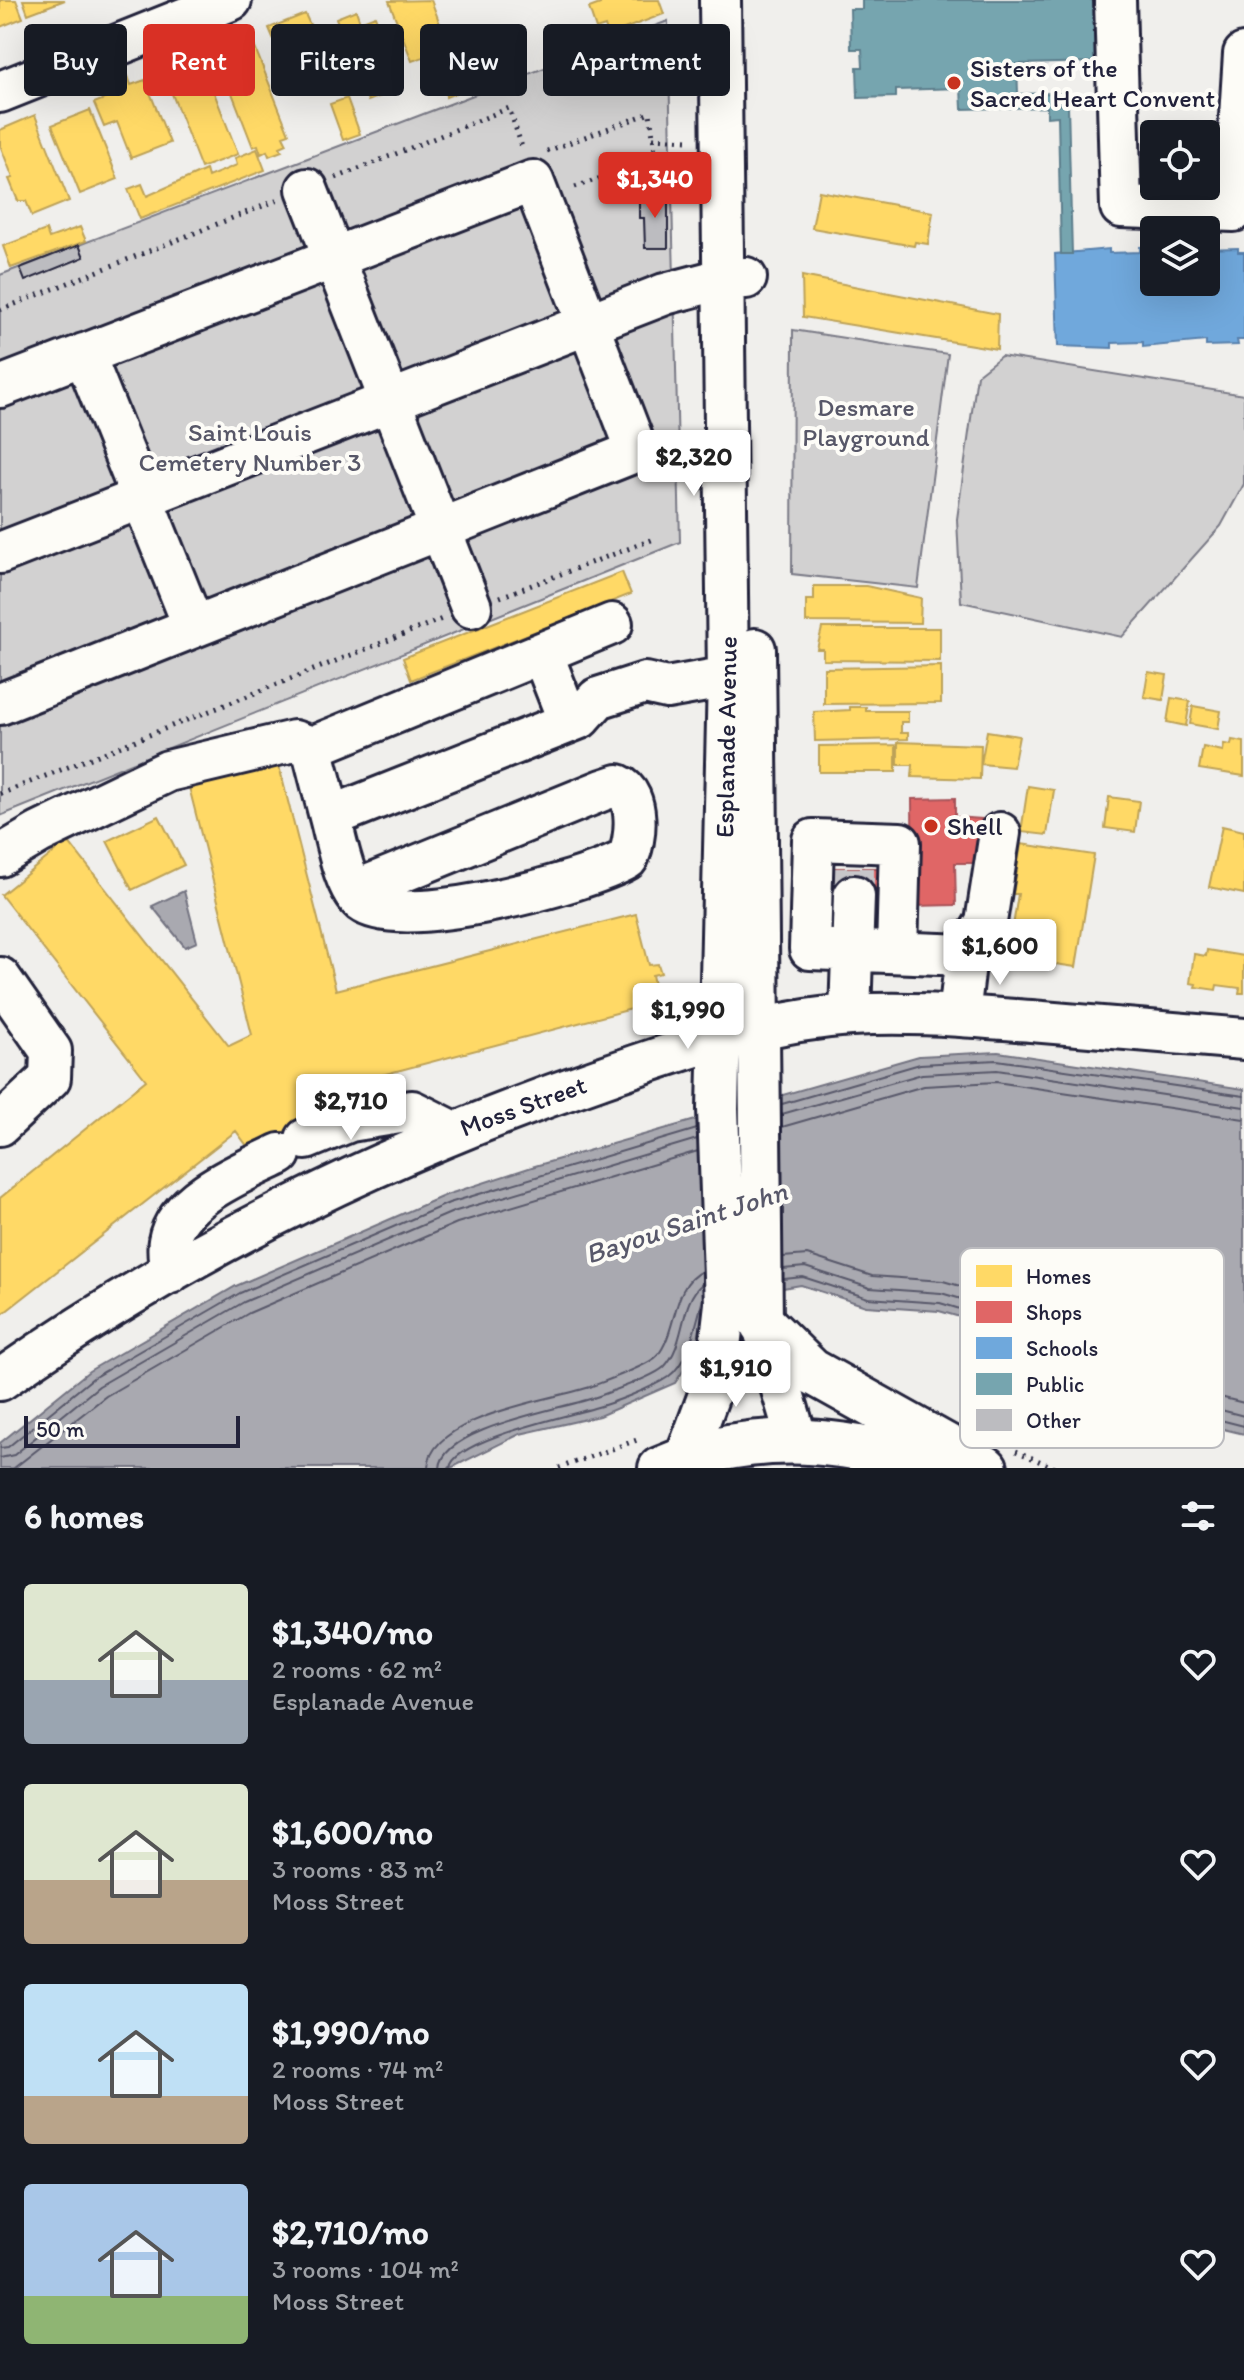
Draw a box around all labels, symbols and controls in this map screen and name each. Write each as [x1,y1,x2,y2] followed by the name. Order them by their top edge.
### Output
[24,24,127,96] chip: Buy
[143,24,255,96] chip: Rent
[271,24,404,96] chip: Filters
[420,24,527,96] chip: New
[543,24,730,96] chip: Apartment
[970,52,1216,114] place label: Sisters of the Sacred Heart Convent
[945,74,963,92] marker: Sisters of the Sacred Heart Convent
[1140,120,1220,296] map controls
[1140,120,1220,200] button: locate
[590,152,720,220] pin: $1,340
[616,162,694,194] text: $1,340
[1140,216,1220,296] button: layers
[802,391,930,453] park label: Desmare Playground
[138,416,362,478] park label: Saint Louis Cemetery Number 3
[629,430,759,498] pin: $2,320
[656,440,732,472] text: $2,320
[708,636,744,838] street label: Esplanade Avenue
[947,810,1003,842] place label: Shell
[922,817,940,835] marker: Shell
[935,919,1065,987] pin: $1,600
[961,929,1039,961] text: $1,600
[623,983,753,1051] pin: $1,990
[651,993,725,1025] text: $1,990
[456,1068,591,1144] street label: Moss Street
[286,1074,416,1142] pin: $2,710
[314,1084,388,1116] text: $2,710
[581,1173,791,1271] water label: Bayou Saint John
[960,1248,1224,1448] legend
[1026,1263,1091,1290] text: Homes
[1026,1299,1082,1326] text: Shops
[1026,1335,1098,1362] text: Schools
[671,1341,801,1409] pin: $1,910
[699,1351,773,1383] text: $1,910
[1026,1371,1084,1398] text: Public
[1026,1407,1081,1434] text: Other
[24,1412,240,1448] scale bar
[36,1416,85,1443] text: 50 m
[1176,1494,1220,1538] icon: filters
[24,1496,144,1537] text: 6 homes
[272,1612,433,1653] text: $1,340/mo
[88,1616,184,1712] icon: home
[1176,1642,1220,1686] icon: heart
[272,1653,442,1685] text: 2 rooms · 62 m²
[272,1685,474,1717] text: Esplanade Avenue
[272,1812,433,1853] text: $1,600/mo
[88,1816,184,1912] icon: home
[1176,1842,1220,1886] icon: heart
[272,1853,444,1885] text: 3 rooms · 83 m²
[272,1885,404,1917] text: Moss Street
[272,2012,430,2053] text: $1,990/mo
[88,2016,184,2112] icon: home
[1176,2042,1220,2086] icon: heart
[272,2053,443,2085] text: 2 rooms · 74 m²
[272,2085,404,2117] text: Moss Street
[272,2212,429,2253] text: $2,710/mo
[88,2216,184,2312] icon: home
[1176,2242,1220,2286] icon: heart
[272,2253,459,2285] text: 3 rooms · 104 m²
[272,2285,404,2317] text: Moss Street

